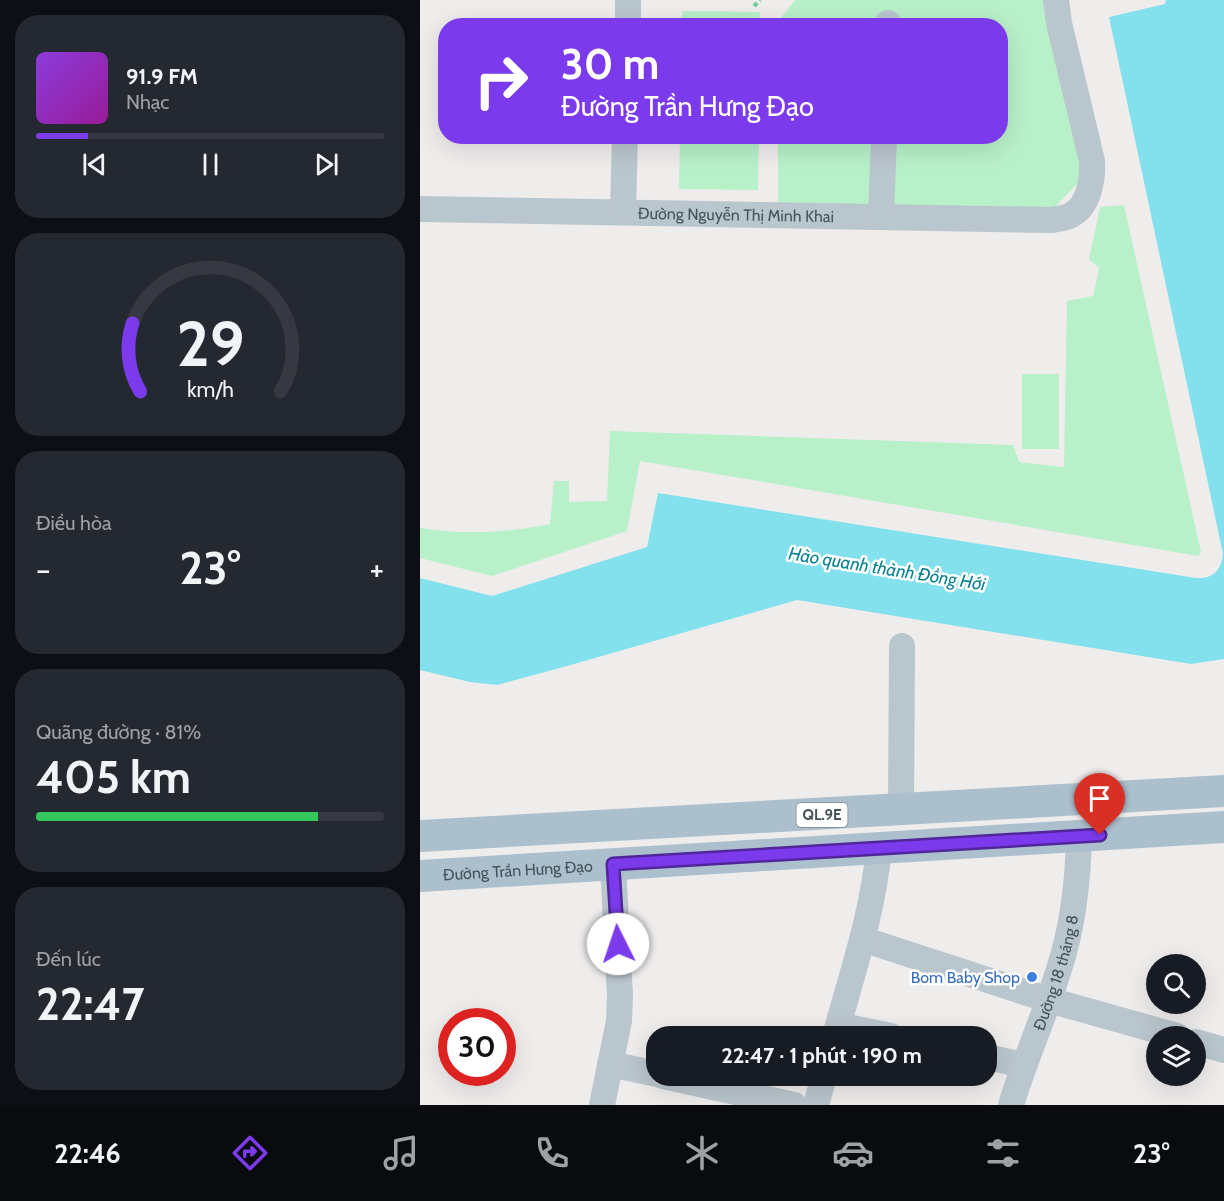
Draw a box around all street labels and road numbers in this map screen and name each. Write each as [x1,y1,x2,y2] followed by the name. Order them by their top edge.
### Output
[638,204,834,226] street label: Đường Nguyễn Thị Minh Khai
[796,803,848,827] road number: QL.9E
[442,856,593,885] street label: Đường Trần Hưng Đạo
[1029,913,1082,1033] street label: Đường 18 tháng 8

